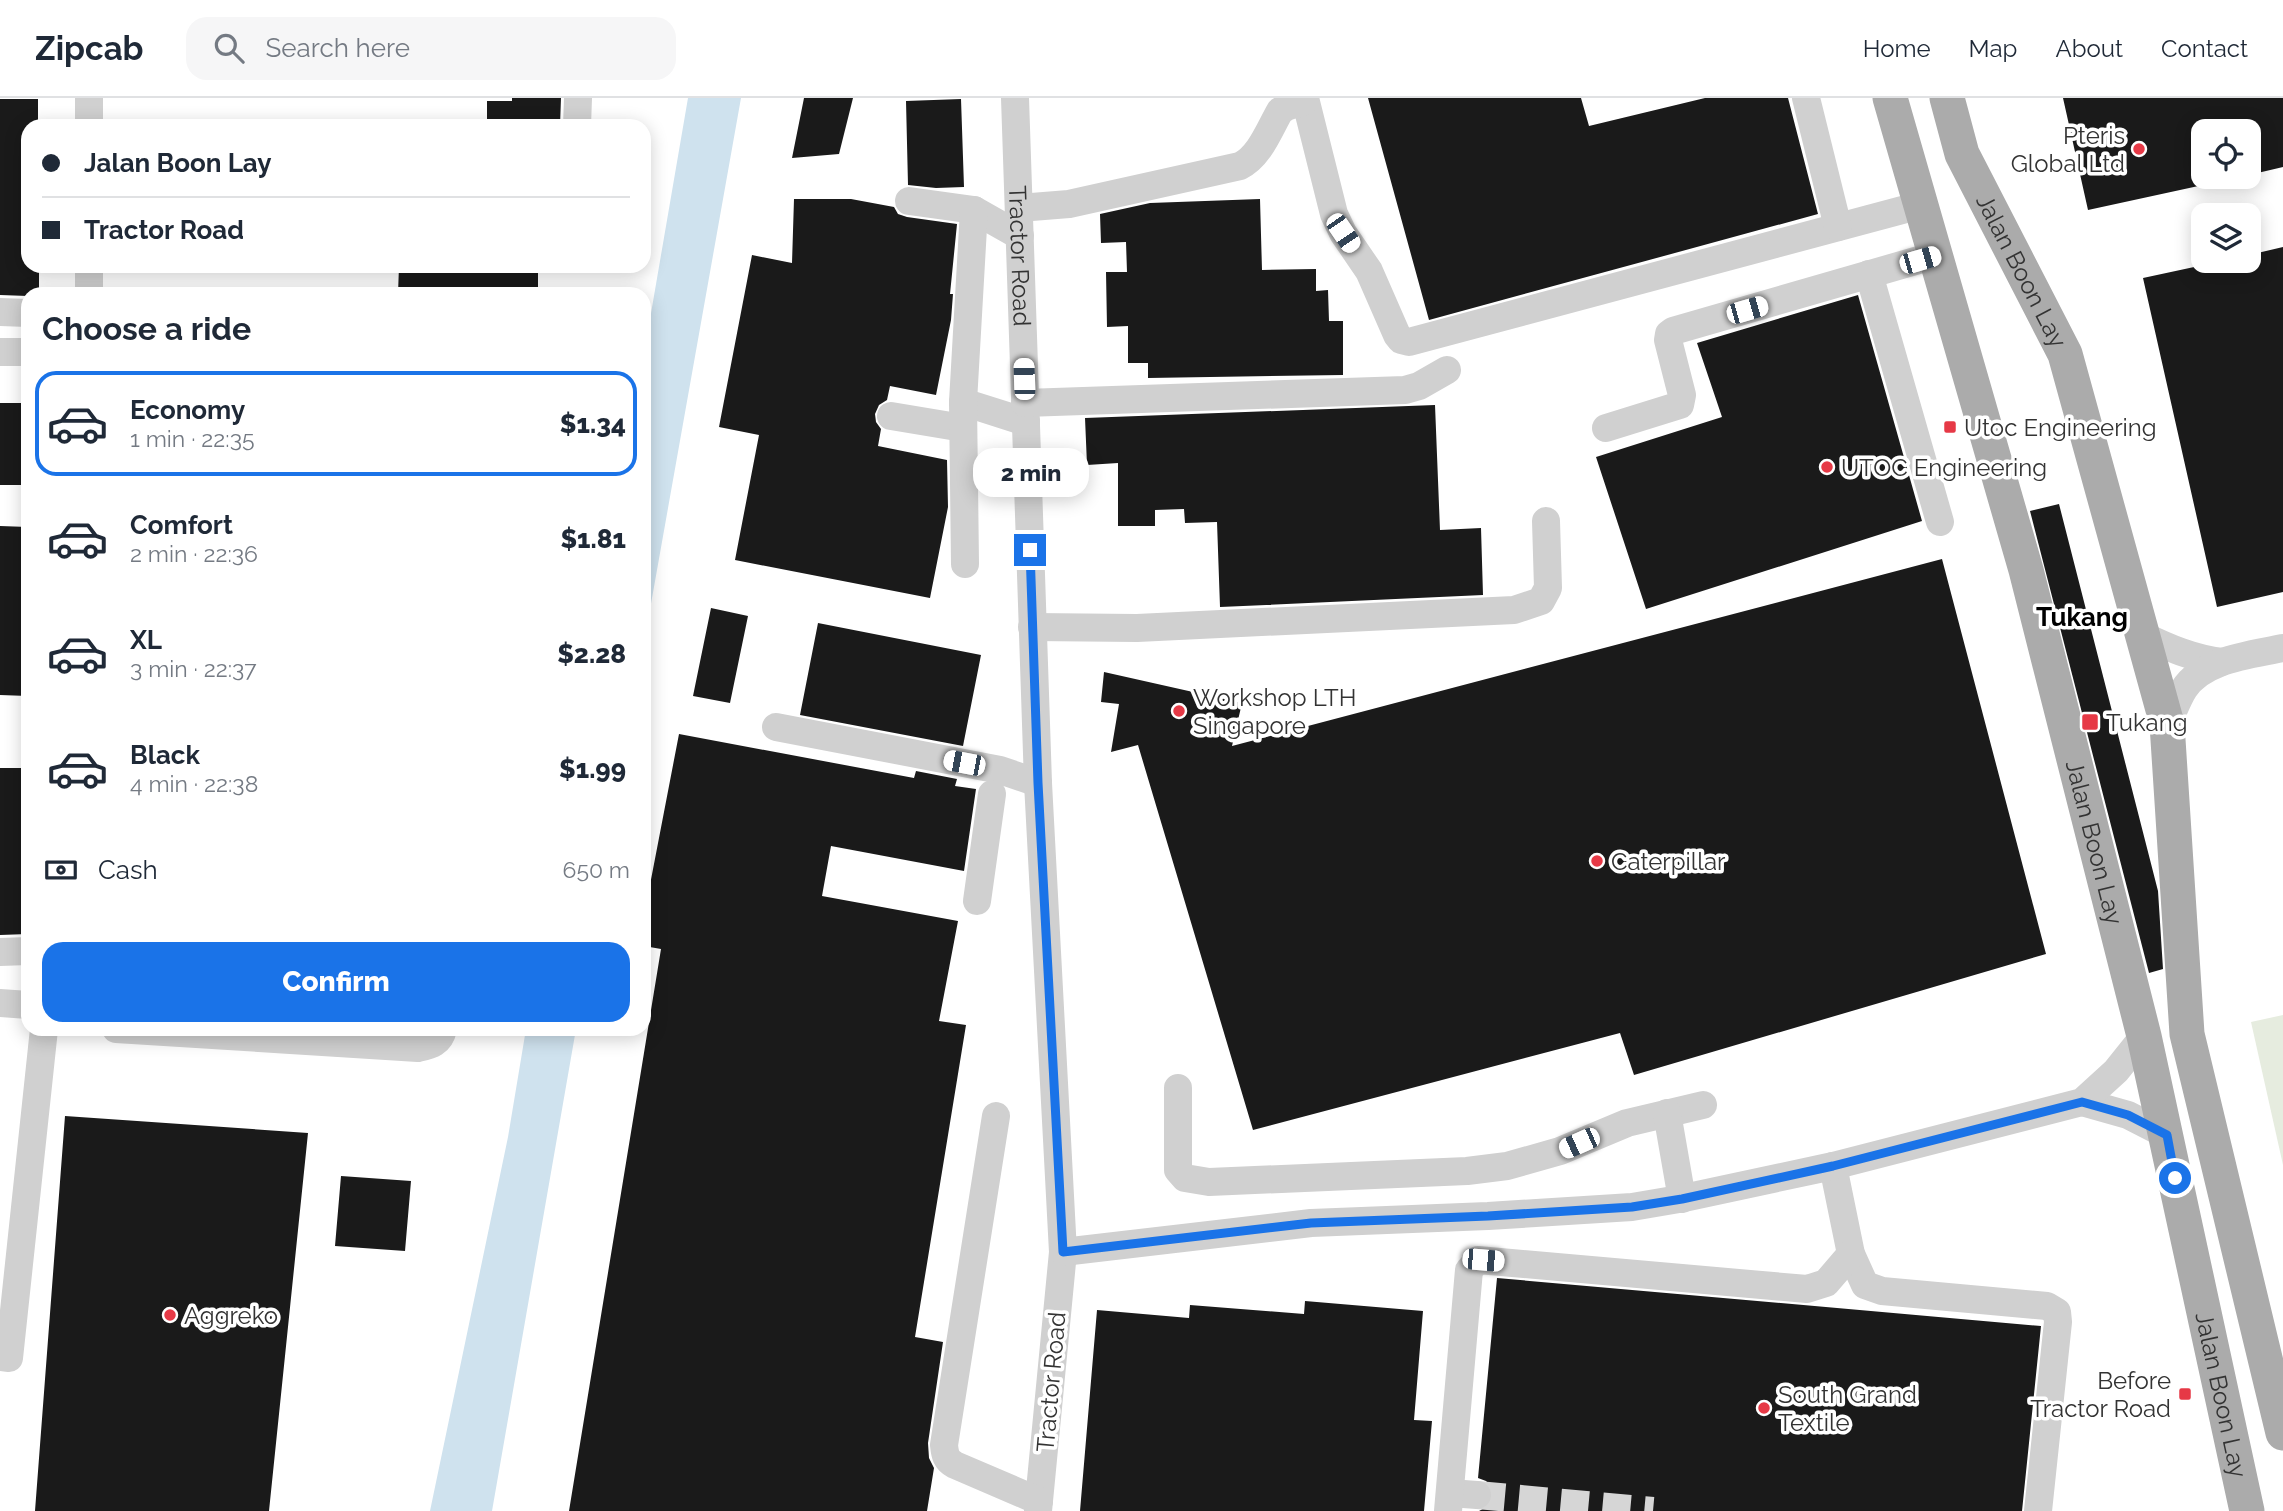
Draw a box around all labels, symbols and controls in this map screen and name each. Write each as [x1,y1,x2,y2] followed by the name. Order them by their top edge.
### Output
[186,17,676,80] search box
[35,29,144,68] text: Zipcab
[210,29,248,67] icon: search
[266,33,410,63] text: Search here
[1863,34,1931,63] text: Home
[1969,34,2017,63] text: Map
[2055,34,2123,63] text: About
[2161,34,2248,63] text: Contact
[2191,119,2261,273] map controls
[2191,119,2261,189] button: locate
[2011,121,2125,178] place label: Pteris Global Ltd
[2131,141,2147,157] marker: Pteris Global Ltd
[84,148,272,178] text: Jalan Boon Lay
[1003,185,1037,327] street label: Tractor Road
[1971,189,2073,352] street label: Jalan Boon Lay
[2191,203,2261,273] button: layers
[1323,210,1364,256] car
[84,215,244,245] text: Tractor Road
[1897,244,1944,276] car
[1724,294,1771,326] car
[42,310,251,347] text: Choose a ride
[1013,358,1036,400] car
[46,392,109,455] icon: car
[130,395,245,425] text: Economy
[560,409,626,439] text: $1.34
[1964,413,2157,442] place label: Utoc Engineering
[1942,419,1958,435] marker: Utoc Engineering
[130,425,254,452] text: 1 min · 22:35
[972,448,1088,498] callout: 2 min
[1841,453,2047,482] place label: UTOC Engineering
[1001,459,1061,486] text: 2 min
[1819,459,1835,475] marker: UTOC Engineering
[46,507,109,570] icon: car
[130,510,233,540] text: Comfort
[560,524,626,554] text: $1.81
[1014,534,1046,566] route end
[130,540,258,567] text: 2 min · 22:36
[2036,602,2128,632] district label: Tukang
[46,622,109,685] icon: car
[130,625,162,655] text: XL
[557,639,626,669] text: $2.28
[130,655,257,682] text: 3 min · 22:37
[1193,683,1356,740] place label: Workshop LTH Singapore
[1171,703,1187,719] marker: Workshop LTH Singapore
[2106,708,2187,737] place label: Tukang
[2080,712,2100,732] marker: Tukang
[46,737,109,800] icon: car
[130,740,200,770] text: Black
[942,749,987,777] car
[559,754,626,784] text: $1.99
[2060,757,2130,927] street label: Jalan Boon Lay
[130,770,258,797] text: 4 min · 22:38
[1611,847,1726,876] place label: Caterpillar
[42,851,80,889] icon: cash
[1589,853,1605,869] marker: Caterpillar
[98,855,158,885] text: Cash
[563,856,630,883] text: 650 m
[42,942,630,1022] button: Confirm
[1556,1125,1603,1161] car
[2159,1162,2191,1194] route start
[1462,1248,1505,1272] car
[184,1301,278,1330] place label: Aggreko
[162,1307,178,1323] marker: Aggreko
[2190,1309,2254,1480] street label: Jalan Boon Lay
[1030,1311,1072,1453] street label: Tractor Road
[2030,1366,2171,1423] place label: Before Tractor Road
[1778,1380,1917,1437] place label: South Grand Textile
[2177,1386,2193,1402] marker: Before Tractor Road
[1756,1400,1772,1416] marker: South Grand Textile

